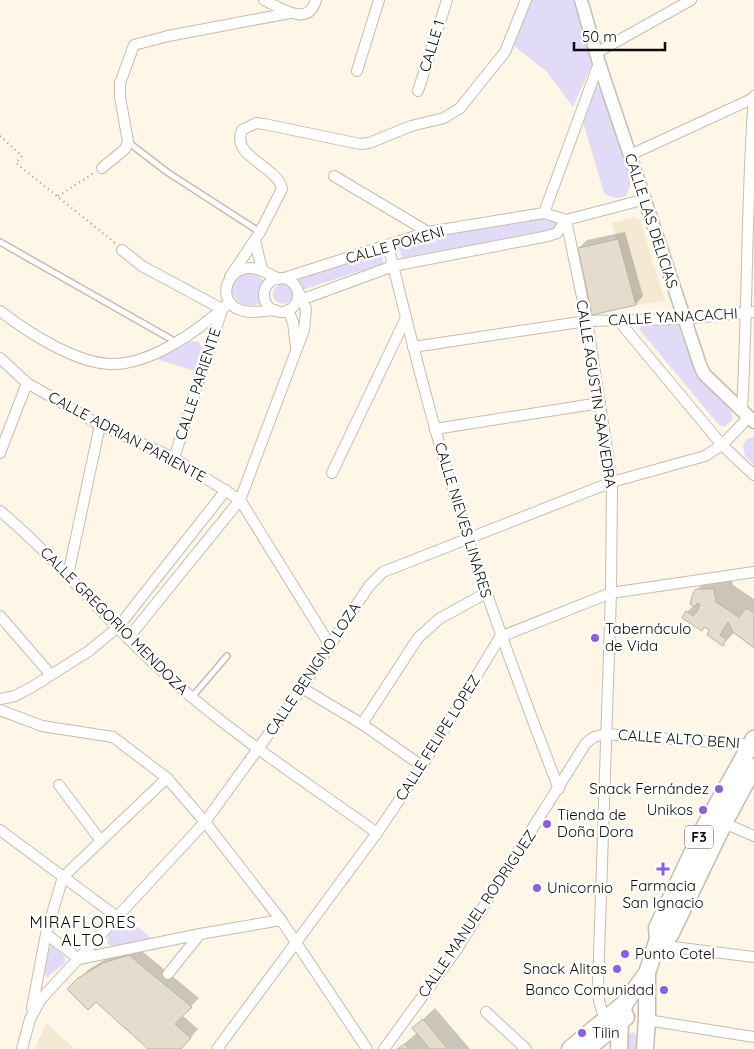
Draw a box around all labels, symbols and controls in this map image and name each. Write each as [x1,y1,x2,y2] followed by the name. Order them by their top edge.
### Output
[415,17,448,74] street label: CALLE 1
[574,20,665,52] scale bar
[582,27,617,46] text: 50 m
[621,151,682,291] street label: CALLE LAS DELICIAS
[343,221,446,268] street label: CALLE POKENI
[572,298,621,490] street label: CALLE AGUSTIN SAAVEDRA
[608,304,738,329] street label: CALLE YANACACHI
[170,325,225,442] street label: CALLE PARIENTE
[45,387,209,486] street label: CALLE ADRIAN PARIENTE
[431,440,496,600] street label: CALLE NIEVES LINARES
[36,543,193,699] street label: CALLE GREGORIO MENDOZA
[261,598,364,739] street label: CALLE BENIGNO LOZA
[605,619,691,655] place label: Tabernáculo de Vida
[589,632,601,644] marker: Tabernáculo de Vida
[391,671,484,804] street label: CALLE FELIPE LOPEZ
[617,725,741,752] street label: CALLE ALTO BENI
[589,779,709,798] place label: Snack Fernández
[713,783,725,795] marker: Snack Fernández
[647,800,693,819] place label: Unikos
[697,804,709,816] marker: Unikos
[557,805,633,841] place label: Tienda de Doña Dora
[541,818,553,830] marker: Tienda de Doña Dora
[413,826,540,1001] street label: CALLE MANUEL RODRIGUEZ
[685,826,713,849] road number: F3
[657,863,669,875] marker: Farmacia San Ignacio
[622,876,704,912] place label: Farmacia San Ignacio
[547,878,613,897] place label: Unicornio
[531,882,543,894] marker: Unicornio
[30,912,136,950] district label: MIRAFLORES ALTO
[635,944,715,963] place label: Punto Cotel
[619,948,631,960] marker: Punto Cotel
[523,959,607,978] place label: Snack Alitas
[611,963,623,975] marker: Snack Alitas
[525,980,654,999] place label: Banco Comunidad
[658,984,670,996] marker: Banco Comunidad
[592,1023,620,1042] place label: Tilin
[576,1027,588,1039] marker: Tilin

